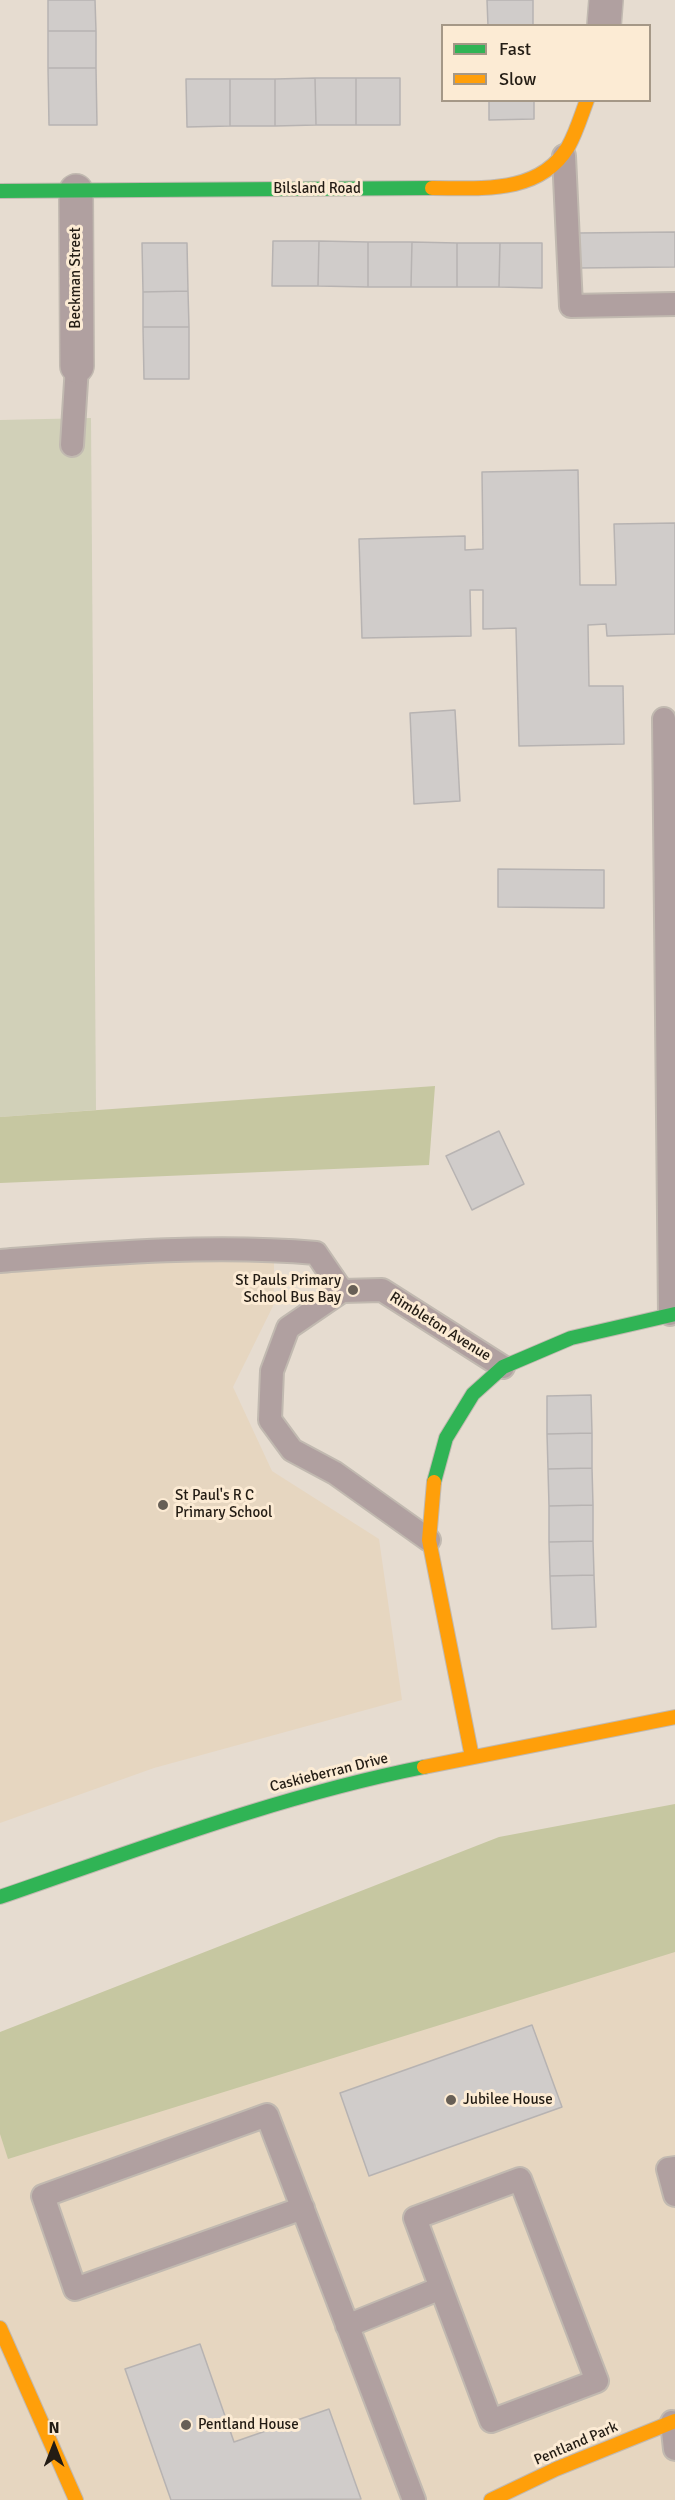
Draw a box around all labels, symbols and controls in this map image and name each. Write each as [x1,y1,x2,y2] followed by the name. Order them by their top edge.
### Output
[441,24,651,102] legend
[499,38,531,60] text: Fast
[499,68,536,90] text: Slow
[273,180,361,198] street label: Bilsland Road
[67,227,85,329] street label: Beckman Street
[235,1272,341,1307] place label: St Pauls Primary School Bus Bay
[346,1283,360,1297] marker: St Pauls Primary School Bus Bay
[386,1289,494,1365] street label: Rimbleton Avenue
[175,1487,272,1522] place label: St Paul's R C Primary School
[156,1498,170,1512] marker: St Paul's R C Primary School
[268,1750,390,1796] street label: Caskieberran Drive
[463,2091,553,2109] place label: Jubilee House
[444,2093,458,2107] marker: Jubilee House
[24,2416,84,2476] north arrow
[198,2416,299,2434] place label: Pentland House
[48,2418,60,2438] text: N
[179,2418,193,2432] marker: Pentland House
[531,2418,621,2470] street label: Pentland Park

